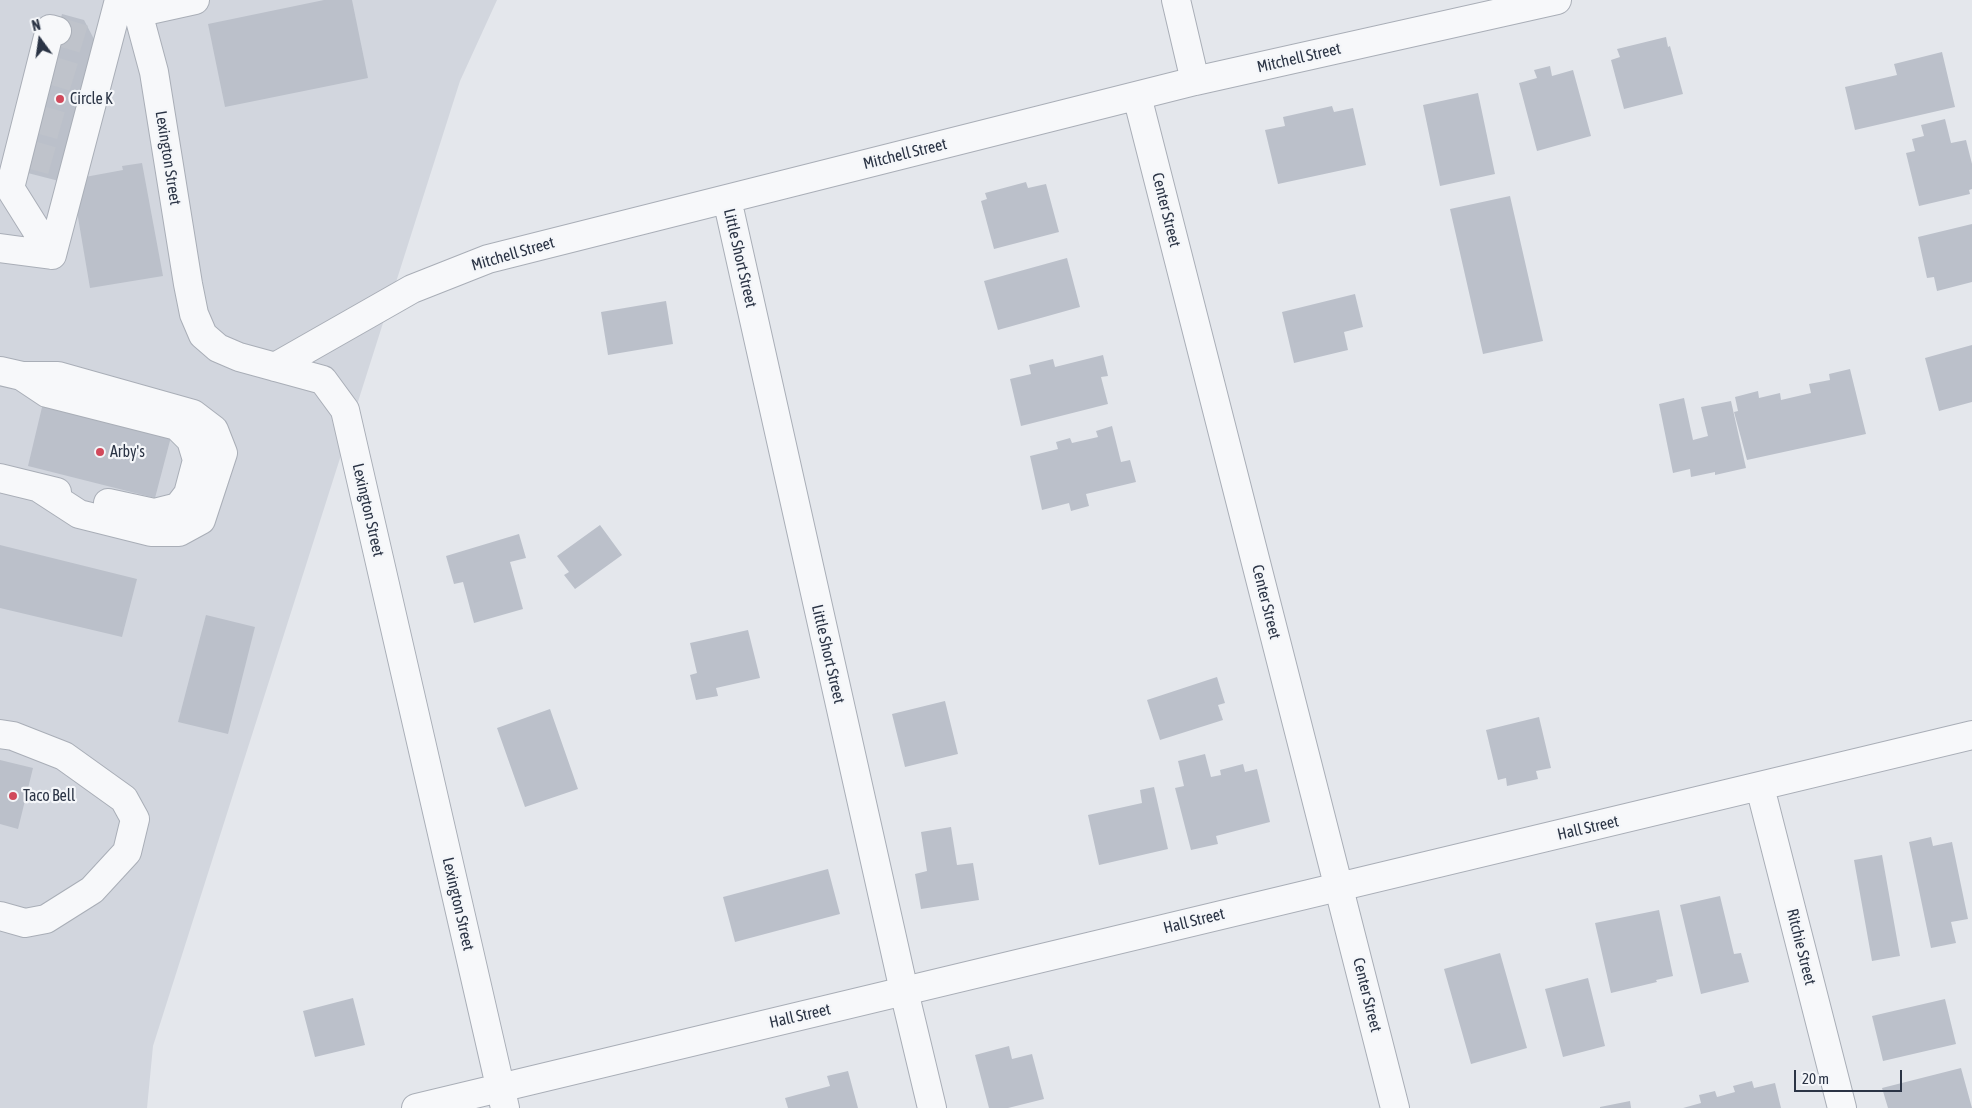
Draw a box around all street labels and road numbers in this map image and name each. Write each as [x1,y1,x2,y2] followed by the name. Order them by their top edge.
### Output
[1255,39,1343,77] street label: Mitchell Street
[151,110,185,206] street label: Lexington Street
[861,134,949,174] street label: Mitchell Street
[1147,171,1185,249] street label: Center Street
[719,207,761,309] street label: Little Short Street
[469,233,557,275] street label: Mitchell Street
[348,462,388,558] street label: Lexington Street
[1247,563,1285,641] street label: Center Street
[807,603,849,705] street label: Little Short Street
[1555,812,1621,844] street label: Hall Street
[438,856,478,952] street label: Lexington Street
[1161,904,1227,938] street label: Hall Street
[1782,907,1820,987] street label: Ritchie Street
[1348,956,1386,1034] street label: Center Street
[767,1000,833,1032] street label: Hall Street

